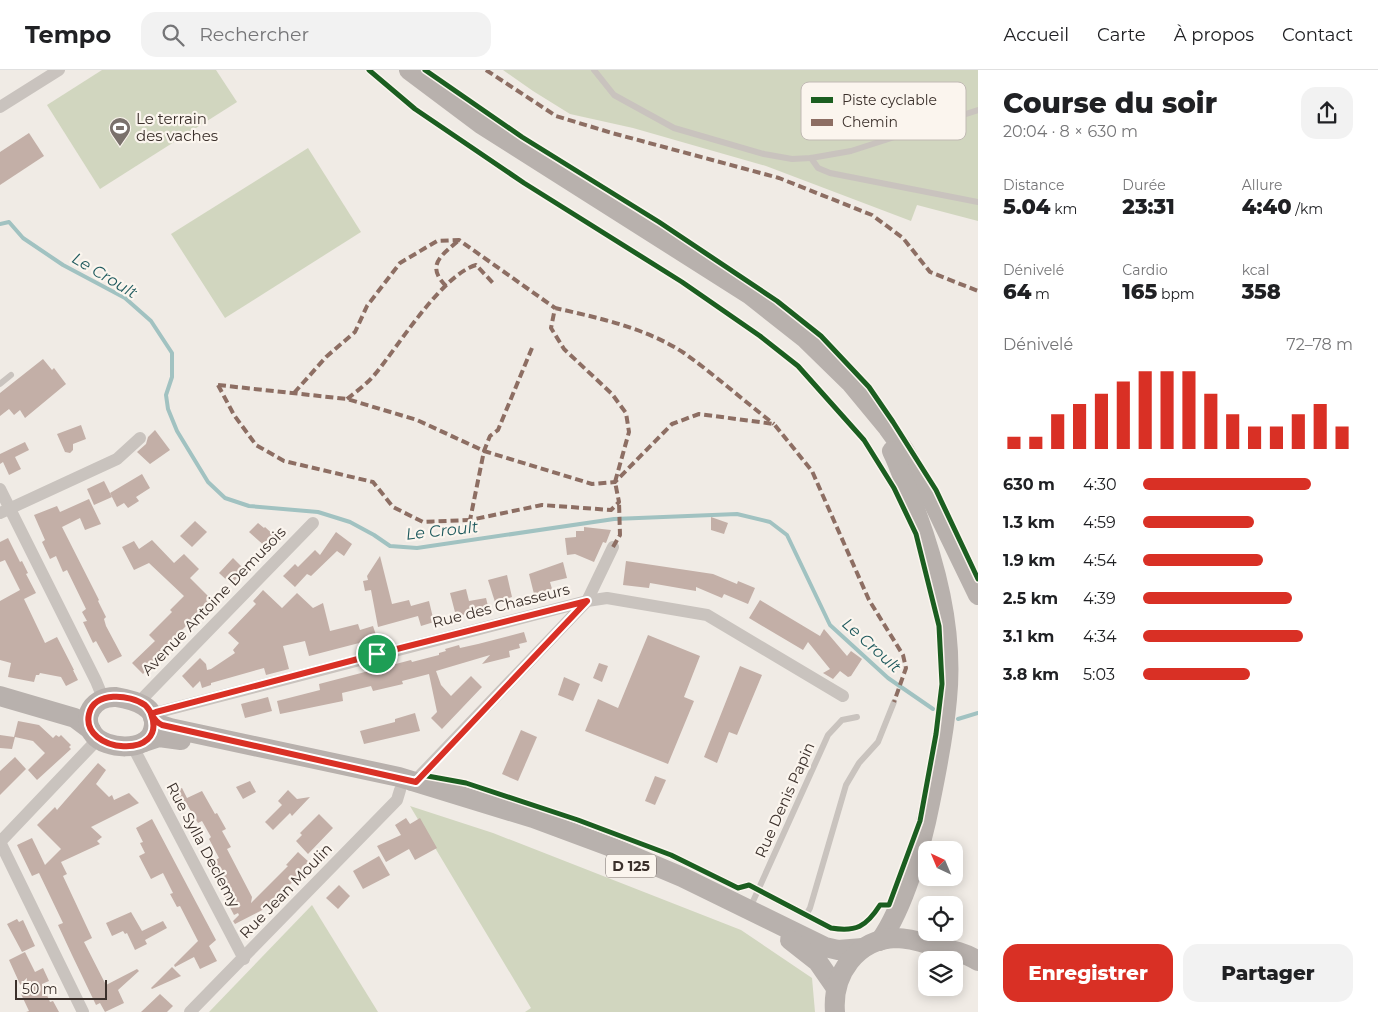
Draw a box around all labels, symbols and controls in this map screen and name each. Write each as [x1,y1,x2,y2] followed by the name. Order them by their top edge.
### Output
[141,12,491,57] search box
[25,20,111,49] text: Tempo
[159,21,187,49] icon: search
[199,23,309,46] text: Rechercher
[1004,24,1069,46] text: Accueil
[1097,24,1146,46] text: Carte
[1174,24,1254,46] text: À propos
[1282,24,1353,46] text: Contact
[801,82,966,140] legend
[1003,86,1217,120] text: Course du soir
[1301,87,1353,139] button: share
[842,91,937,109] text: Piste cyclable
[136,109,218,145] place label: Le terrain des vaches
[842,113,898,131] text: Chemin
[108,116,132,147] sports icon: Le terrain des vaches
[1003,122,1138,141] text: 20:04 · 8 × 630 m
[1003,176,1065,194] text: Distance
[1122,176,1166,194] text: Durée
[1242,176,1283,194] text: Allure
[1003,194,1050,219] text: 5.04
[1122,194,1175,219] text: 23:31
[1242,194,1292,219] text: 4:40
[1050,200,1077,218] text: km
[1292,200,1323,218] text: /km
[69,249,141,302] water label: Le Croult
[1003,261,1064,279] text: Dénivelé
[1122,261,1168,279] text: Cardio
[1242,261,1270,279] text: kcal
[1003,279,1031,304] text: 64
[1122,279,1157,304] text: 165
[1242,279,1281,304] text: 358
[1031,285,1050,303] text: m
[1157,285,1195,303] text: bpm
[1003,335,1073,354] text: Dénivelé
[1286,335,1353,354] text: 72–78 m
[1003,475,1055,494] text: 630 m
[1083,475,1117,494] text: 4:30
[1003,513,1055,532] text: 1.3 km
[1083,513,1116,532] text: 4:59
[405,517,480,544] water label: Le Croult
[138,522,290,679] street label: Avenue Antoine Demusois
[1003,551,1055,570] text: 1.9 km
[1083,551,1117,570] text: 4:54
[430,579,572,632] street label: Rue des Chasseurs
[1003,589,1058,608] text: 2.5 km
[1083,589,1116,608] text: 4:39
[838,614,905,677] water label: Le Croult
[1003,627,1054,646] text: 3.1 km
[1083,627,1117,646] text: 4:34
[356,633,398,675] pin
[363,640,391,668] icon: arrive
[1003,665,1059,684] text: 3.8 km
[1083,665,1115,684] text: 5:03
[751,739,819,861] street label: Rue Denis Papin
[162,779,245,911] street label: Rue Sylla Declemy
[235,839,336,942] street label: Rue Jean Moulin
[918,841,962,886] north arrow
[918,841,963,996] map controls
[606,854,656,878] road number: D 125
[918,896,963,941] button: locate
[1003,944,1173,1002] button: Enregistrer
[1183,944,1353,1002] button: Partager
[918,951,963,996] button: layers
[15,977,108,1000] scale bar
[22,980,58,998] text: 50 m

